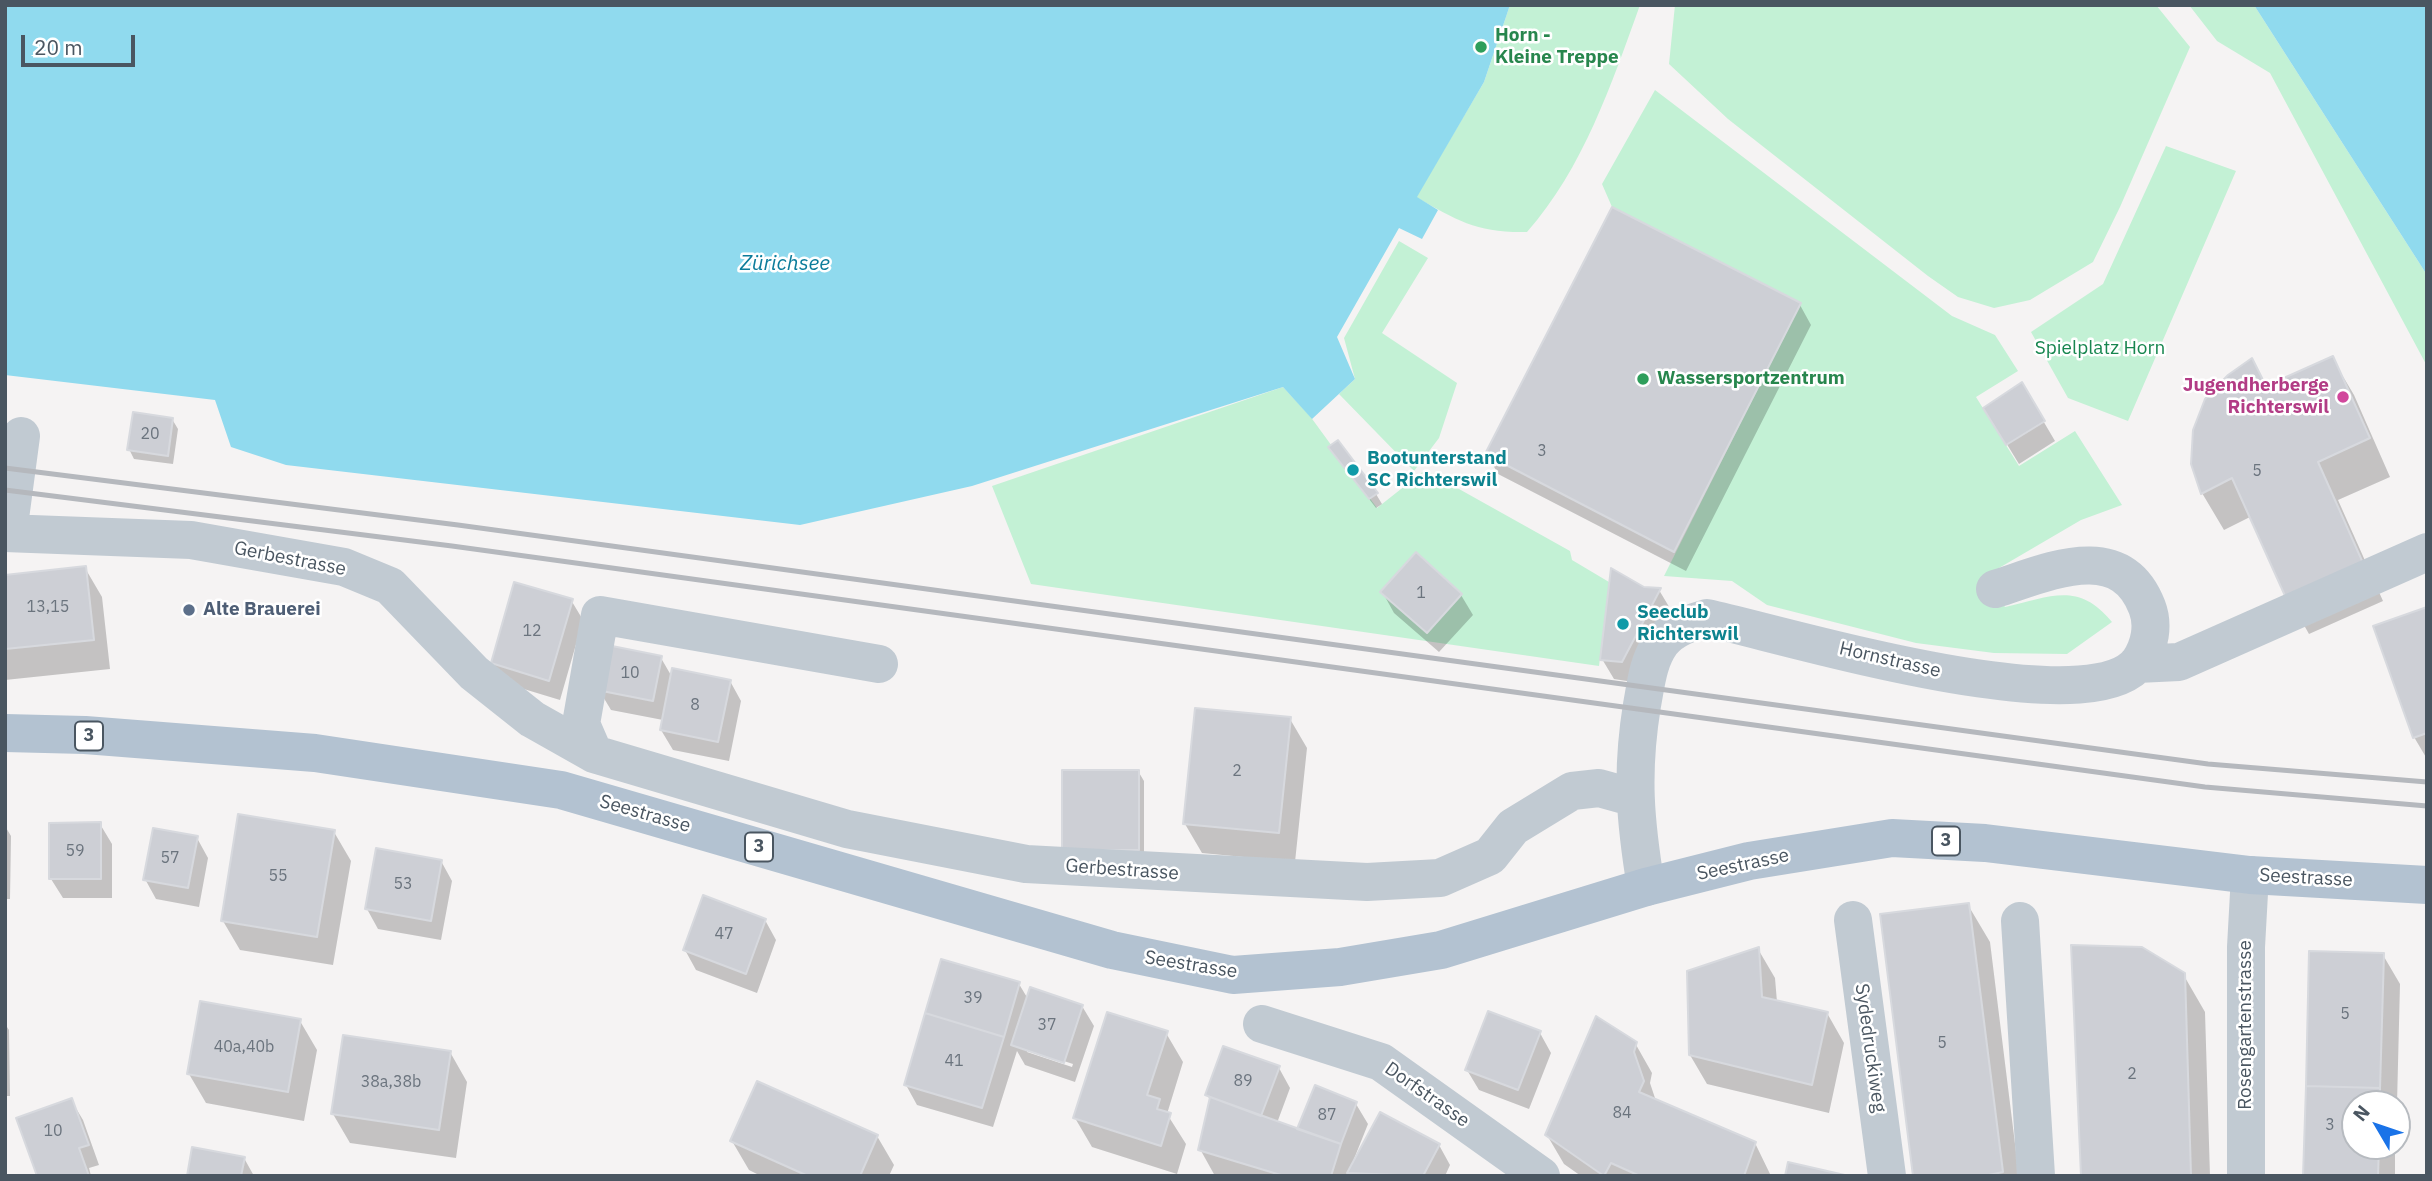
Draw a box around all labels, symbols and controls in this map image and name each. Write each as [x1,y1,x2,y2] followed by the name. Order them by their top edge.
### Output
[24,21,138,65] scale bar
[1495,25,1619,69] place label: Horn - Kleine Treppe
[34,33,83,61] text: 20 m
[1473,39,1489,55] marker: Horn - Kleine Treppe
[740,251,830,277] water label: Zürichsee
[2035,338,2165,360] park label: Spielplatz Horn
[1657,368,1845,390] place label: Wassersportzentrum
[1635,371,1651,387] marker: Wassersportzentrum
[2183,375,2329,419] place label: Jugendherberge Richterswil
[2335,389,2351,405] marker: Jugendherberge Richterswil
[140,424,160,444] house number: 20
[1537,441,1547,461] house number: 3
[1367,448,1507,492] place label: Bootunterstand SC Richterswil
[2252,461,2262,481] house number: 5
[1345,462,1361,478] marker: Bootunterstand SC Richterswil
[232,537,348,581] street label: Gerbestrasse
[1416,583,1426,603] house number: 1
[27,597,69,617] house number: 13,15
[203,599,321,621] place label: Alte Brauerei
[181,602,197,618] marker: Alte Brauerei
[1637,602,1738,646] place label: Seeclub Richterswil
[1615,616,1631,632] marker: Seeclub Richterswil
[522,621,542,641] house number: 12
[1837,637,1943,683] street label: Hornstrasse
[620,663,640,683] house number: 10
[690,695,700,715] house number: 8
[75,722,103,750] road number: 3
[1232,761,1242,781] house number: 2
[597,790,693,838] street label: Seestrasse
[1932,826,1960,856] road number: 3
[745,832,773,862] road number: 3
[65,841,85,861] house number: 59
[1695,844,1791,886] street label: Seestrasse
[160,848,180,868] house number: 57
[1064,855,1180,885] street label: Gerbestrasse
[2259,864,2353,892] street label: Seestrasse
[268,866,288,886] house number: 55
[393,874,413,894] house number: 53
[714,924,734,944] house number: 47
[2235,940,2257,1110] street label: Rosengartenstrasse
[1143,946,1239,984] street label: Seestrasse
[1850,982,1890,1114] street label: Sydedruckiweg
[963,988,983,1008] house number: 39
[2340,1004,2350,1024] house number: 5
[1037,1015,1057,1035] house number: 37
[1937,1033,1947,1053] house number: 5
[214,1037,274,1057] house number: 40a,40b
[944,1051,964,1071] house number: 41
[1380,1057,1474,1133] street label: Dorfstrasse
[2127,1064,2137,1084] house number: 2
[1233,1071,1253,1091] house number: 89
[361,1072,421,1092] house number: 38a,38b
[2341,1090,2411,1160] north arrow
[2348,1100,2375,1126] text: N
[1612,1103,1632,1123] house number: 84
[1317,1105,1337,1125] house number: 87
[2325,1115,2335,1135] house number: 3
[43,1121,63,1141] house number: 10

